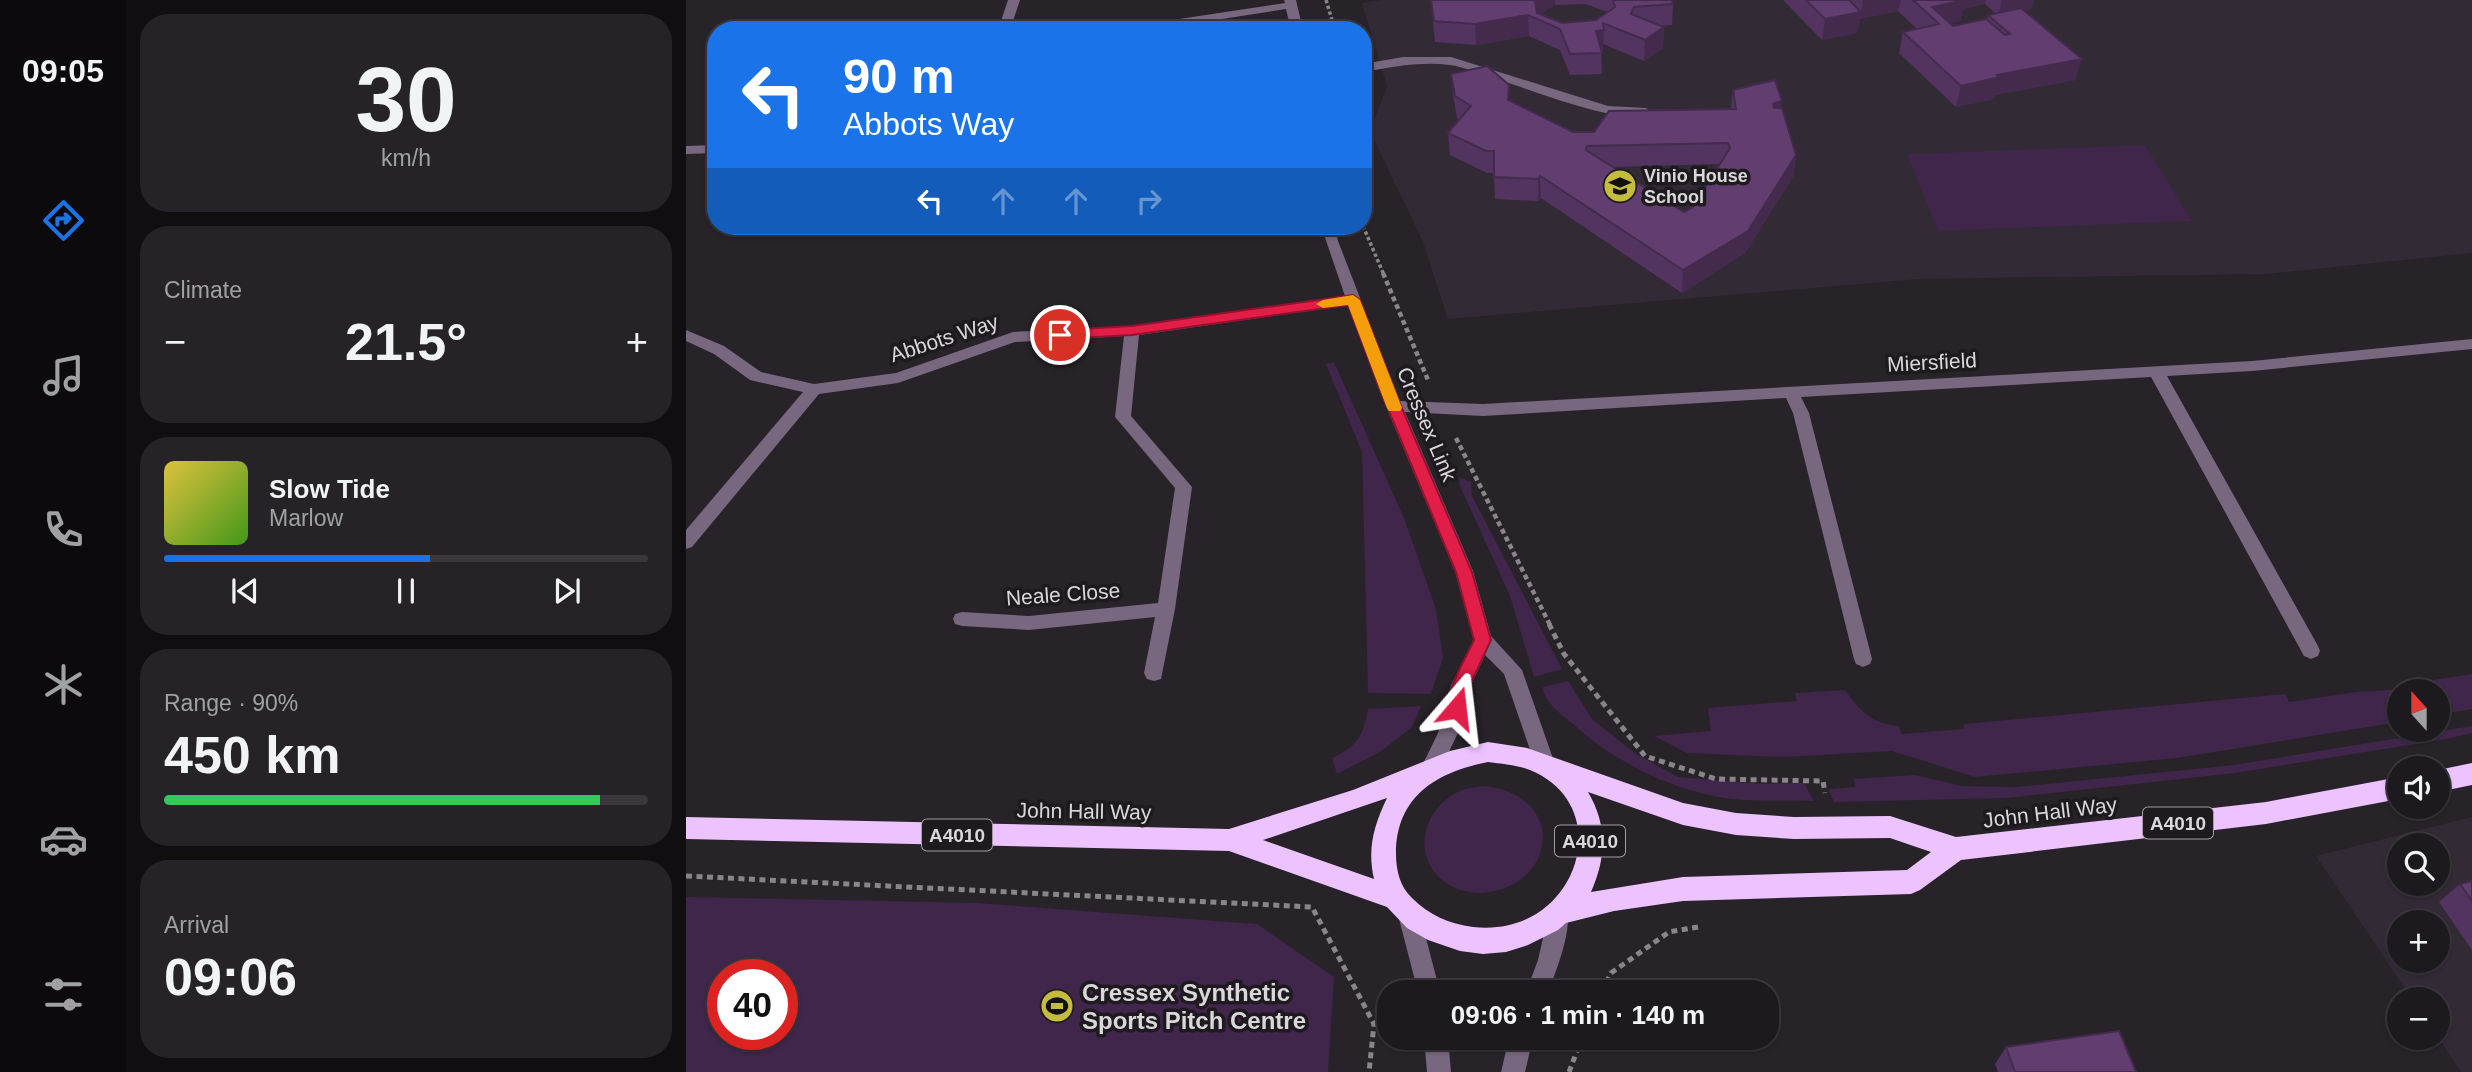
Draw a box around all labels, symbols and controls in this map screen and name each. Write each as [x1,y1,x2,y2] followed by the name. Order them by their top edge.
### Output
[355,49,457,150] text: 30
[728,49,819,140] icon: left
[843,49,955,103] text: 90 m
[22,53,104,89] text: 09:05
[843,106,1014,142] text: Abbots Way
[381,145,431,171] text: km/h
[1644,166,1748,207] place label: Vinio House School
[1601,167,1639,205] school or university icon: Vinio House School
[911,182,949,220] icon: left
[984,182,1022,220] icon: ahead
[1057,182,1095,220] icon: ahead
[1130,182,1168,220] icon: right
[39,196,88,245] icon: directions
[164,277,242,303] text: Climate
[1030,305,1090,365] pin
[887,310,1001,366] street label: Abbots Way
[345,313,467,371] text: 21.5°
[1041,316,1079,354] icon: arrive
[164,321,186,363] text: −
[626,321,648,363] text: +
[1887,348,1977,376] street label: Miersfield
[39,351,88,400] icon: music
[1393,364,1461,485] street label: Cressex Link
[269,474,390,504] text: Slow Tide
[39,505,88,554] icon: phone
[269,505,343,531] text: Marlow
[226,572,264,610] icon: previous
[387,572,425,610] icon: pause
[548,572,586,610] icon: next
[1005,579,1121,609] street label: Neale Close
[39,660,88,709] icon: climate
[1420,671,1494,745] position arrow
[2387,679,2450,742] north arrow
[2387,679,2450,1050] map controls
[164,690,298,716] text: Range · 90%
[164,726,340,784] text: 450 km
[2387,756,2450,819] button: sound
[1982,792,2119,832] street label: John Hall Way
[1017,798,1152,824] street label: John Hall Way
[2143,808,2213,838] road number: A4010
[39,815,88,864] icon: car
[922,820,992,850] road number: A4010
[1555,826,1625,856] road number: A4010
[2387,833,2450,896] button: search
[2387,910,2450,973] button: +
[164,912,229,938] text: Arrival
[164,948,297,1006] text: 09:06
[707,959,798,1050] speed limit sign: 40
[39,970,88,1019] icon: filters
[1082,979,1306,1034] place label: Cressex Synthetic Sports Pitch Centre
[1038,987,1076,1025] sports icon: Cressex Synthetic Sports Pitch Centre
[2387,987,2450,1050] button: −
[1451,1000,1705,1030] text: 09:06 · 1 min · 140 m

